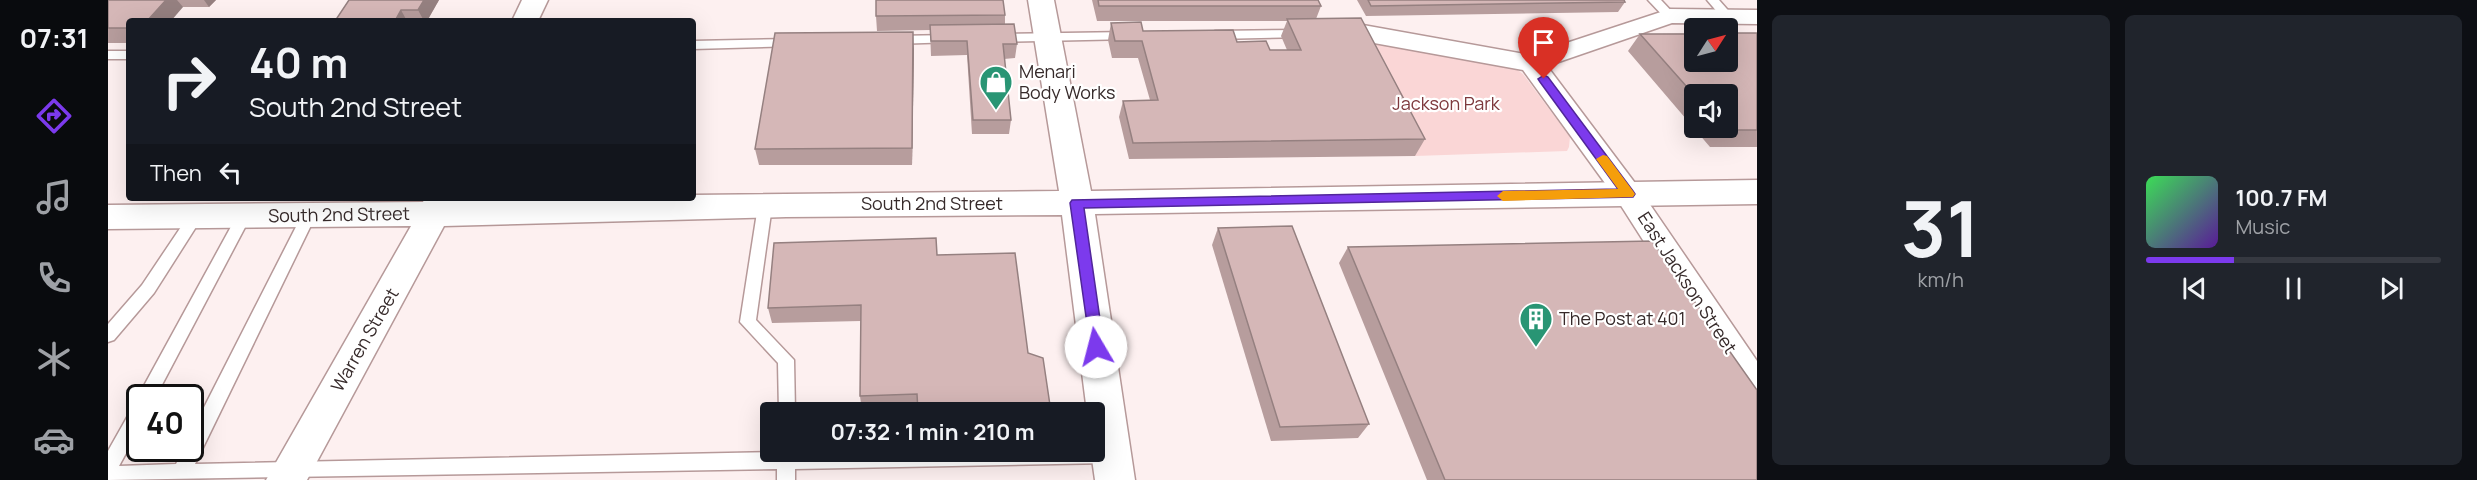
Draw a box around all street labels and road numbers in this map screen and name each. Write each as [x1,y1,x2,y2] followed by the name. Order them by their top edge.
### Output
[861,191,1003,215] street label: South 2nd Street
[268,201,410,227] street label: South 2nd Street
[1633,207,1743,358] street label: East Jackson Street
[325,283,404,396] street label: Warren Street

